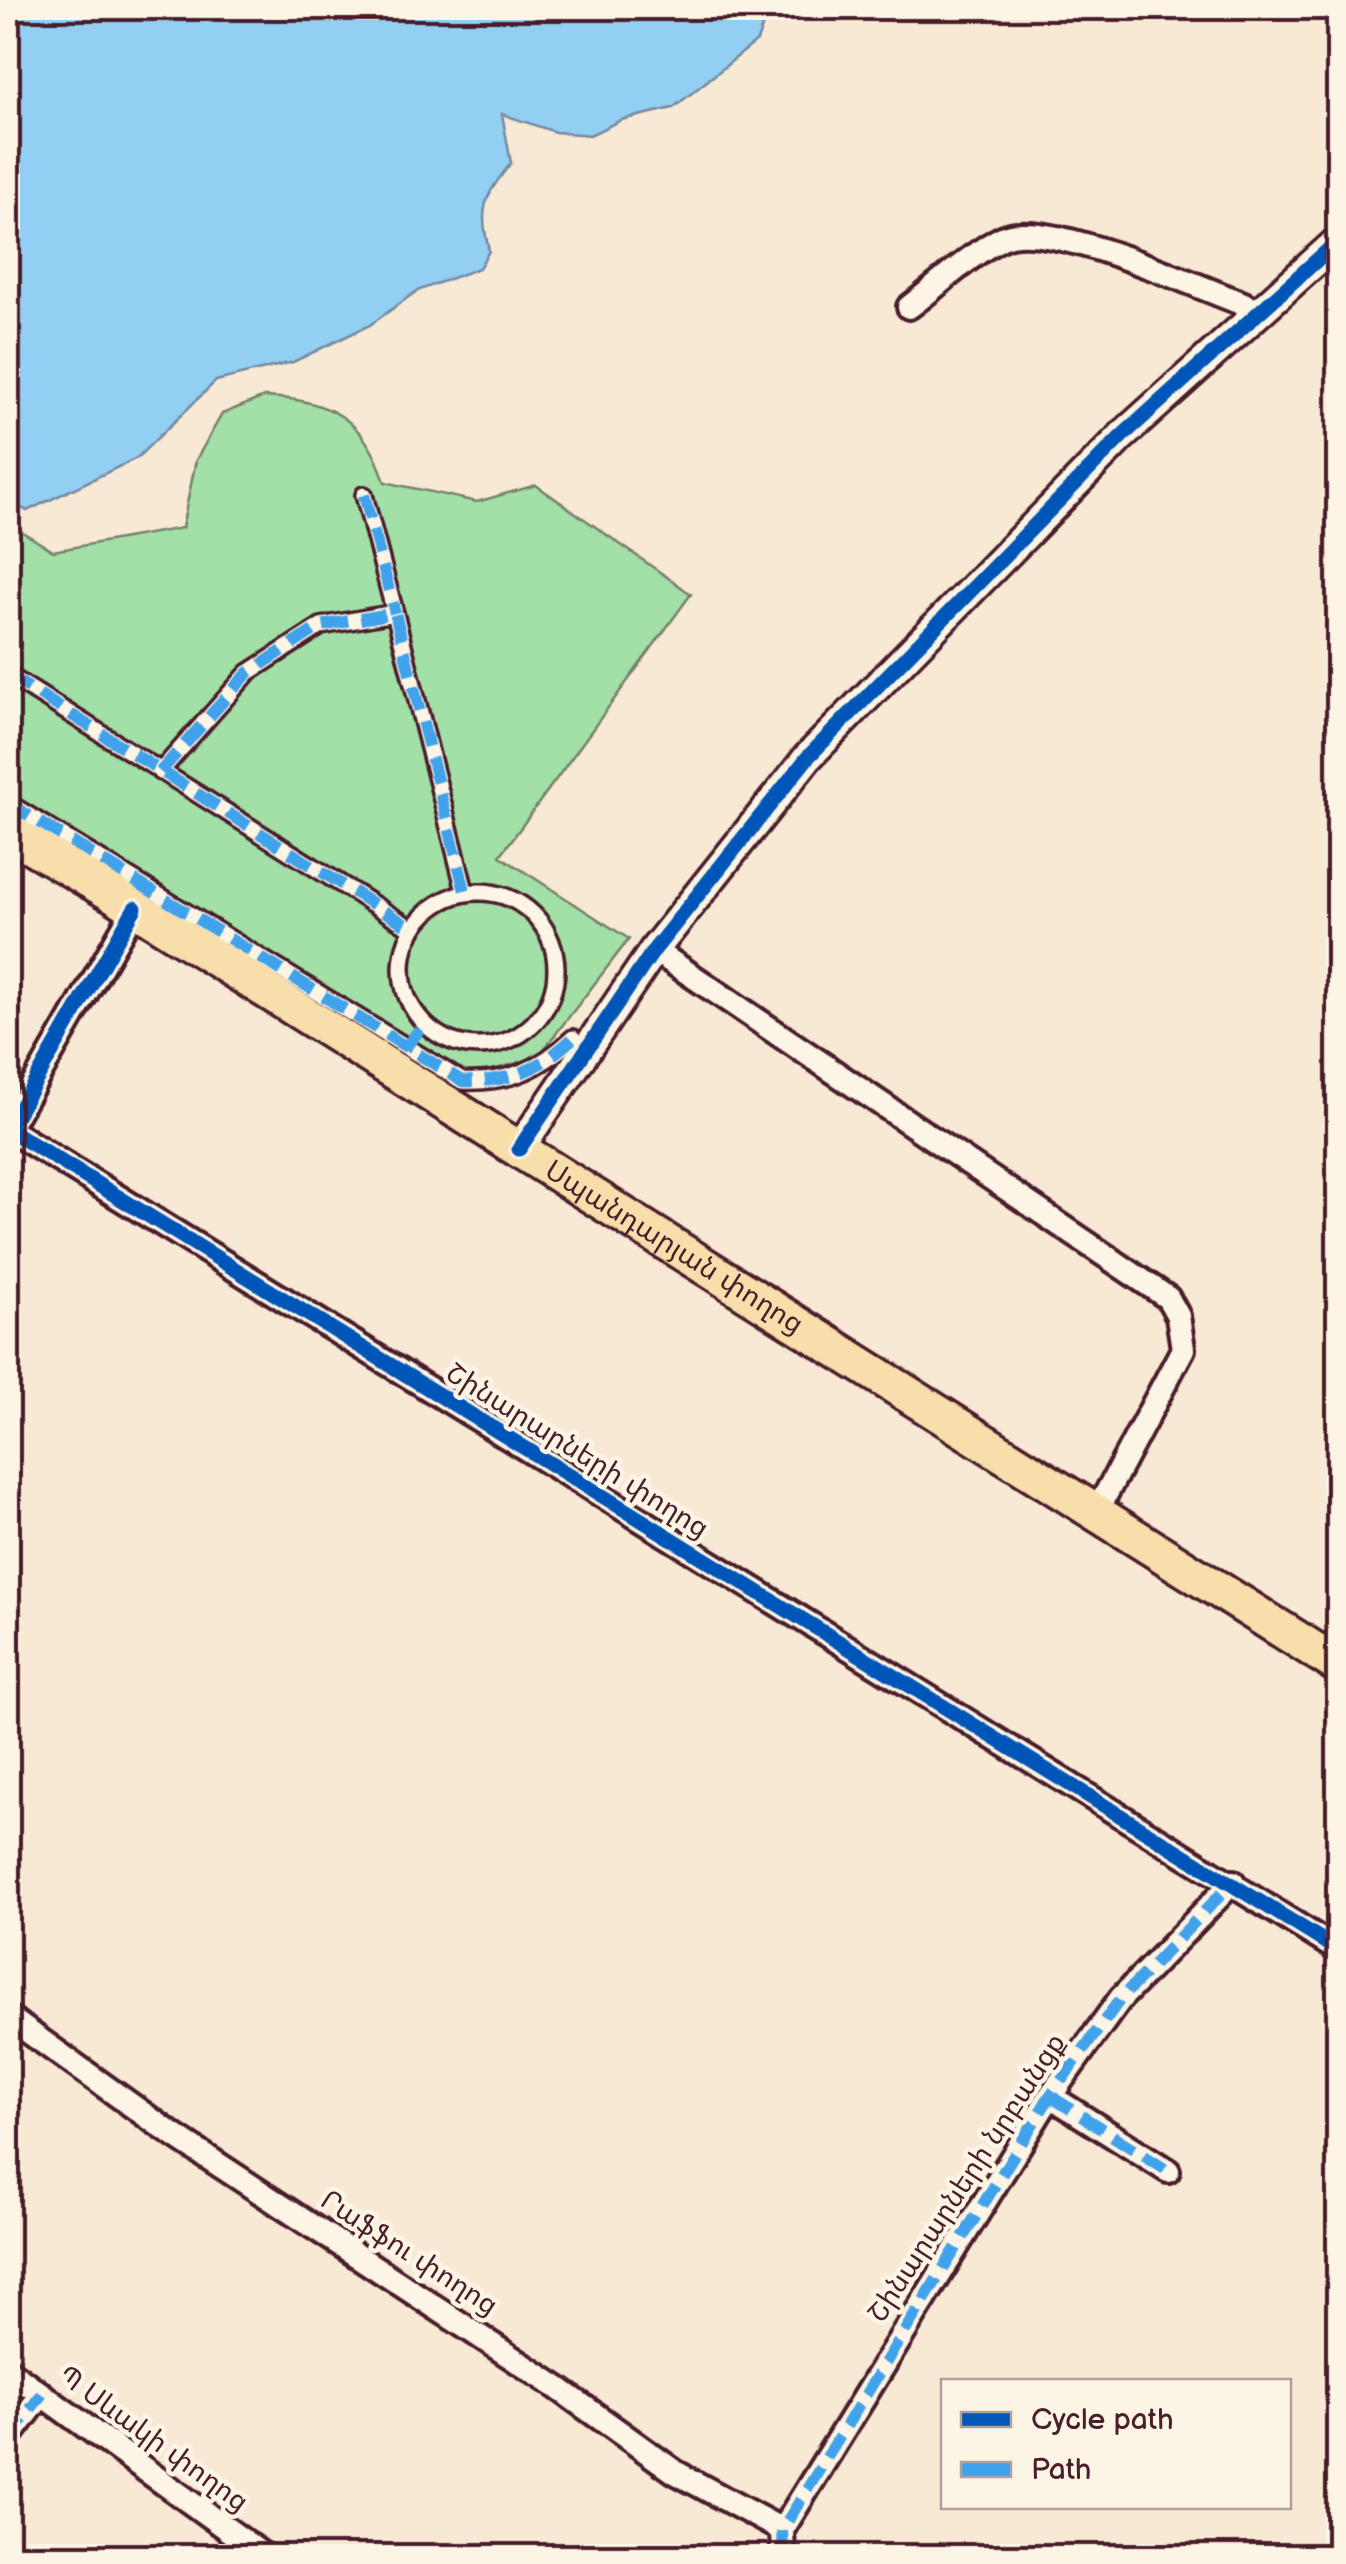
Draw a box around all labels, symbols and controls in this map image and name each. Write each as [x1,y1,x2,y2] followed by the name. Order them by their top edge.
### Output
[539,1153,810,1341] street label: Սպանդարյան փողոց
[440,1357,714,1545] street label: Շինարարների փողոց
[861,2028,1073,2328] street label: Շինարարների նրբանցք
[314,2184,504,2322] street label: Րաֆֆու փողոց
[52,2359,254,2519] street label: Պ Սևակի փողոց
[941,2379,1291,2509] legend
[1031,2402,1174,2438] text: Cycle path
[1031,2452,1091,2488] text: Path

